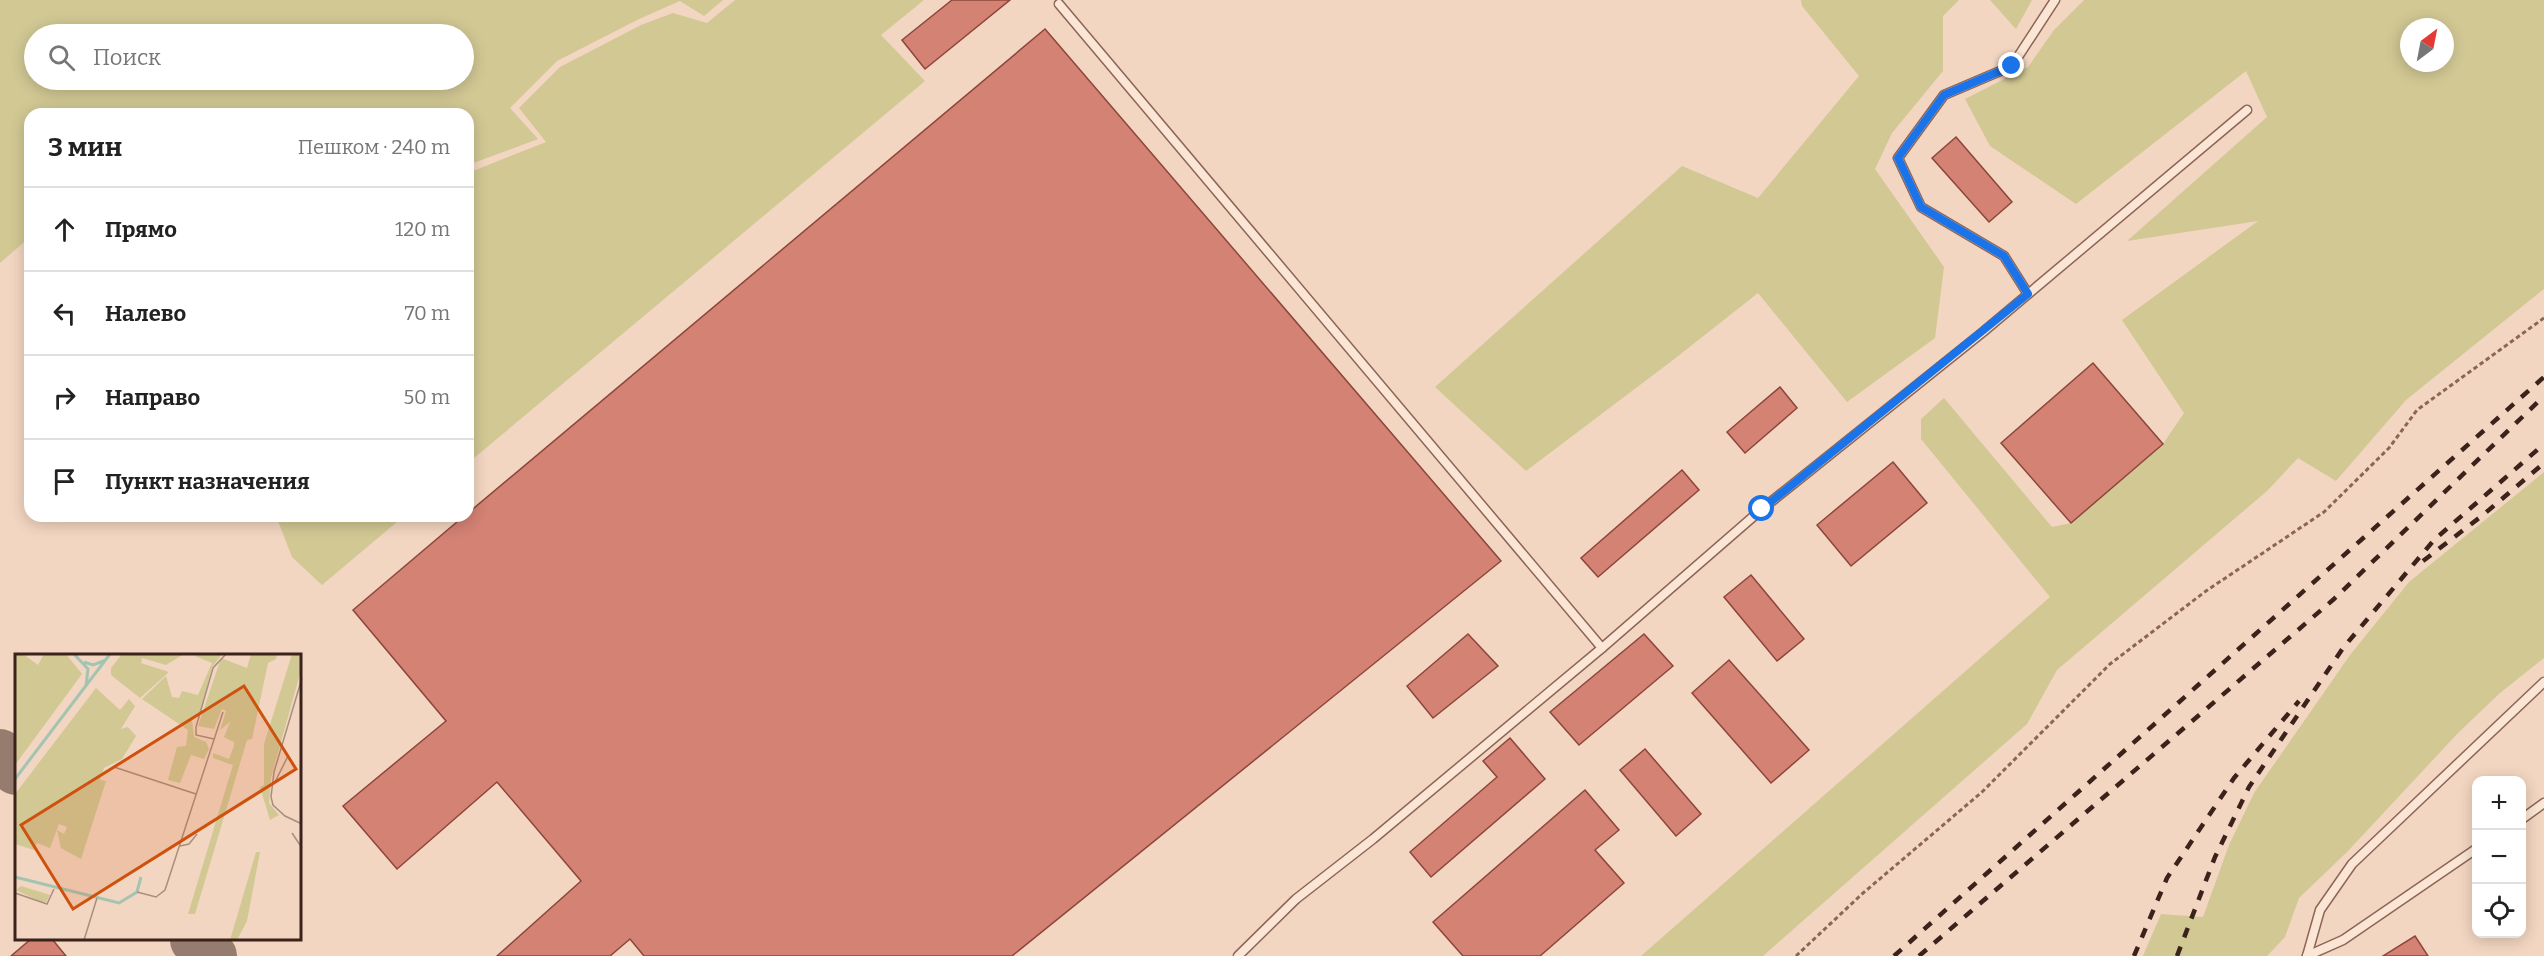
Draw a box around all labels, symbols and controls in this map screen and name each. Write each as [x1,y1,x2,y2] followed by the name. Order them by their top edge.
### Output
[2400,18,2454,72] north arrow
[24,24,474,90] search box
[45,41,78,74] icon: search
[93,44,161,71] text: Поиск
[1998,52,2024,78] route end
[48,132,122,163] text: 3 мин
[298,135,450,159] text: Пешком · 240 m
[48,213,81,246] icon: ahead
[105,216,177,243] text: Прямо
[395,217,450,241] text: 120 m
[48,297,81,330] icon: left
[105,300,186,327] text: Налево
[404,301,450,325] text: 70 m
[48,381,81,414] icon: right
[105,384,200,411] text: Направо
[403,385,450,409] text: 50 m
[48,465,81,498] icon: arrive
[105,468,310,495] text: Пункт назначения
[1748,495,1774,521] route start
[15,654,302,941] inset map
[2472,776,2526,938] map controls
[2472,776,2526,830] button: +
[2472,830,2526,884] button: −
[2472,884,2526,938] button: locate

